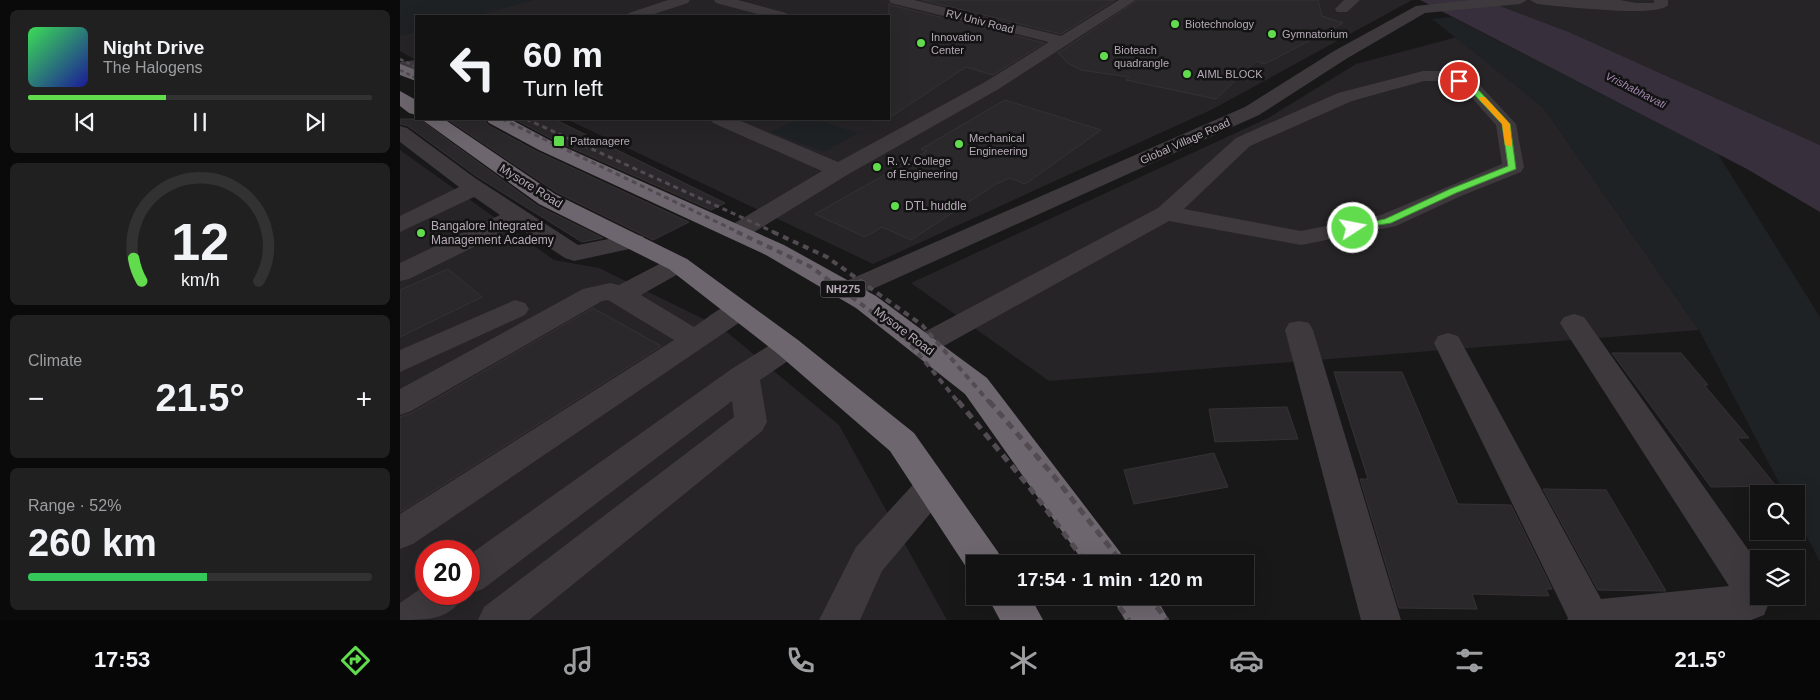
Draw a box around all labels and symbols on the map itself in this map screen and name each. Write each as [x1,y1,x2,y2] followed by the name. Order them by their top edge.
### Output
[945,7,1015,35] street label: RV Univ Road
[1169,18,1181,30] marker: Biotechnology
[1185,18,1255,30] place label: Biotechnology
[1266,28,1278,40] marker: Gymnatorium
[1282,28,1348,40] place label: Gymnatorium
[931,31,982,56] place label: Innovation Center
[915,37,927,49] marker: Innovation Center
[1114,44,1169,69] place label: Bioteach quadrangle
[1098,50,1110,62] marker: Bioteach quadrangle
[1438,60,1480,102] pin
[1181,68,1193,80] marker: AIML BLOCK
[1197,68,1263,80] place label: AIML BLOCK
[1604,70,1669,111] water label: Vrishabhavati
[1138,116,1232,166] street label: Global Village Road
[969,132,1028,157] place label: Mechanical Engineering
[552,134,566,148] marker: Pattanagere
[570,135,630,147] place label: Pattanagere
[953,138,965,150] marker: Mechanical Engineering
[887,155,958,180] place label: R. V. College of Engineering
[497,161,565,211] street label: Mysore Road
[871,161,883,173] marker: R. V. College of Engineering
[905,199,967,213] place label: DTL huddle
[889,200,901,212] marker: DTL huddle
[1326,201,1378,253] position arrow
[431,219,554,247] place label: Bangalore Integrated Management Academy
[415,227,427,239] marker: Bangalore Integrated Management Academy
[820,280,866,298] road number: NH275
[871,304,937,358] street label: Mysore Road
[415,540,480,605] speed limit sign: 20

